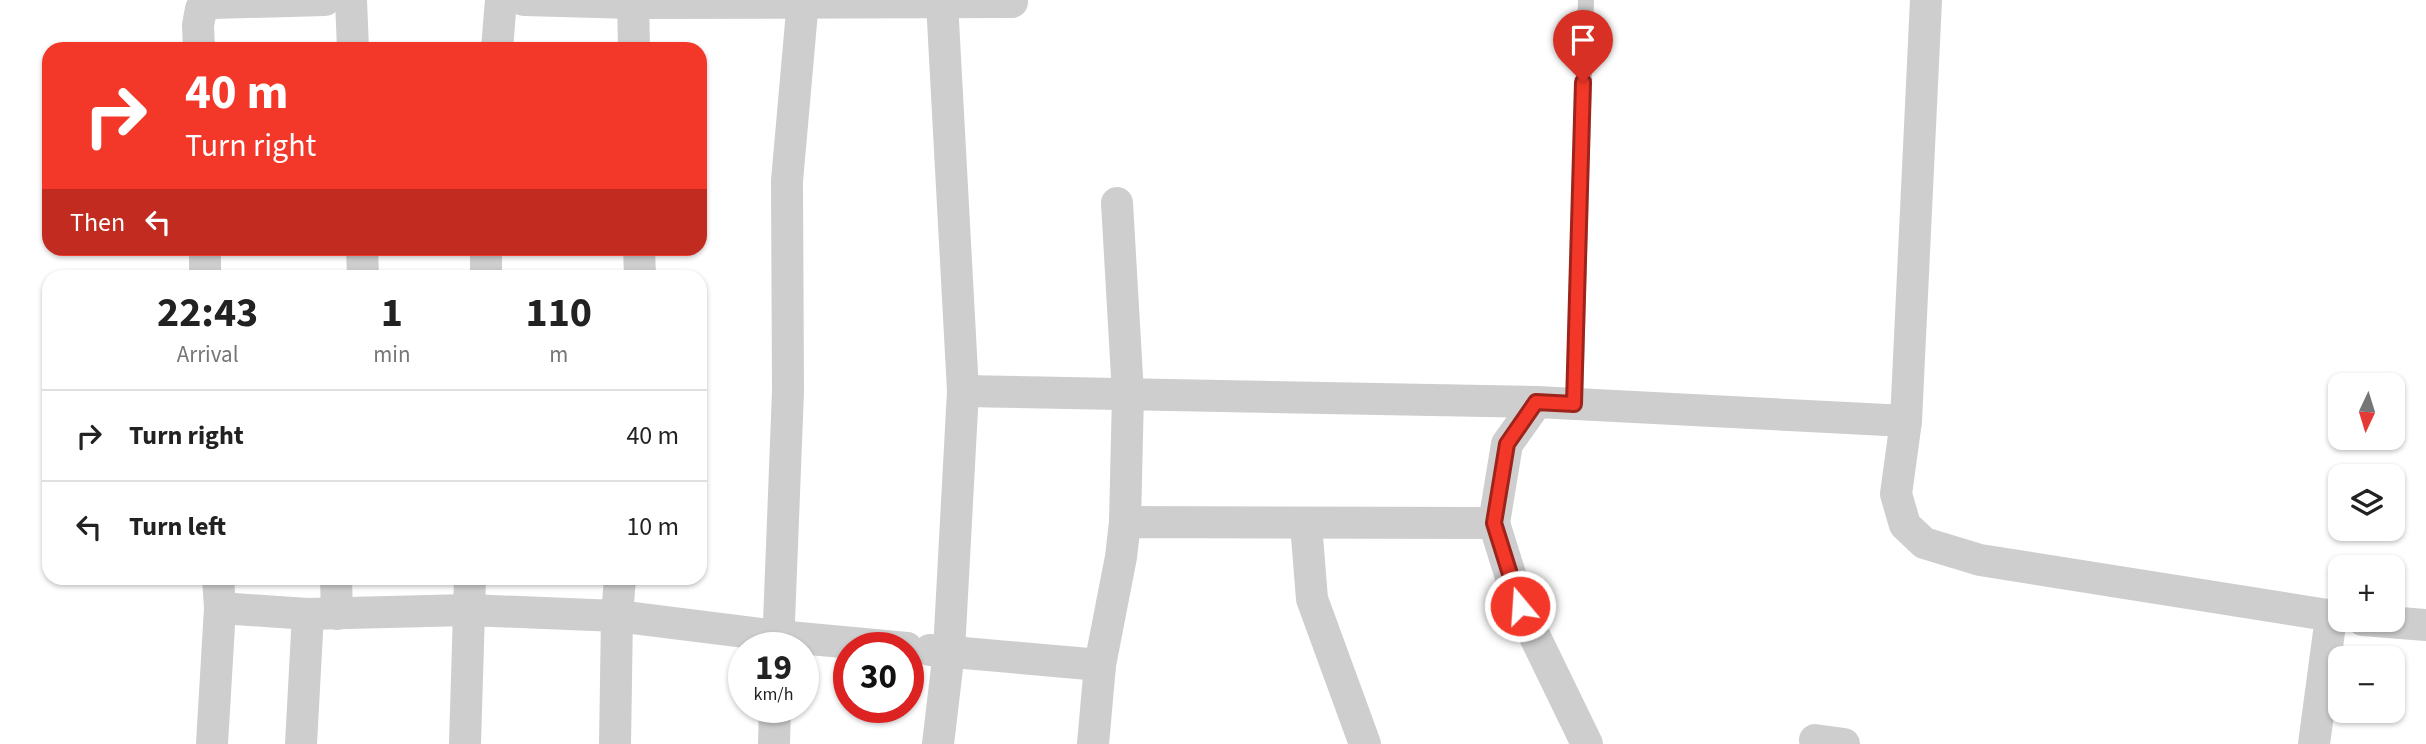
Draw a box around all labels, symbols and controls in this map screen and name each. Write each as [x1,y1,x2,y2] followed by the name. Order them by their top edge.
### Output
[1553,10,1613,82] pin
[1564,21,1602,59] icon: arrive
[185,58,289,128] text: 40 m
[70,70,161,161] icon: right
[185,123,316,169] text: Turn right
[139,203,177,241] icon: left
[70,204,125,241] text: Then
[157,283,258,343] text: 22:43
[381,283,403,343] text: 1
[525,283,592,343] text: 110
[177,338,239,371] text: Arrival
[373,338,411,371] text: min
[549,338,568,371] text: m
[2328,373,2404,450] north arrow
[2328,373,2405,723] map controls
[70,417,108,455] icon: right
[129,417,244,454] text: Turn right
[626,417,679,454] text: 40 m
[2328,464,2405,541] button: layers
[70,508,108,546] icon: left
[129,508,226,545] text: Turn left
[626,508,679,545] text: 10 m
[2328,555,2405,632] button: +
[1483,569,1557,643] position arrow
[833,632,924,723] speed limit sign: 30
[755,643,792,693] text: 19
[2328,646,2405,723] button: −
[754,682,793,707] text: km/h

